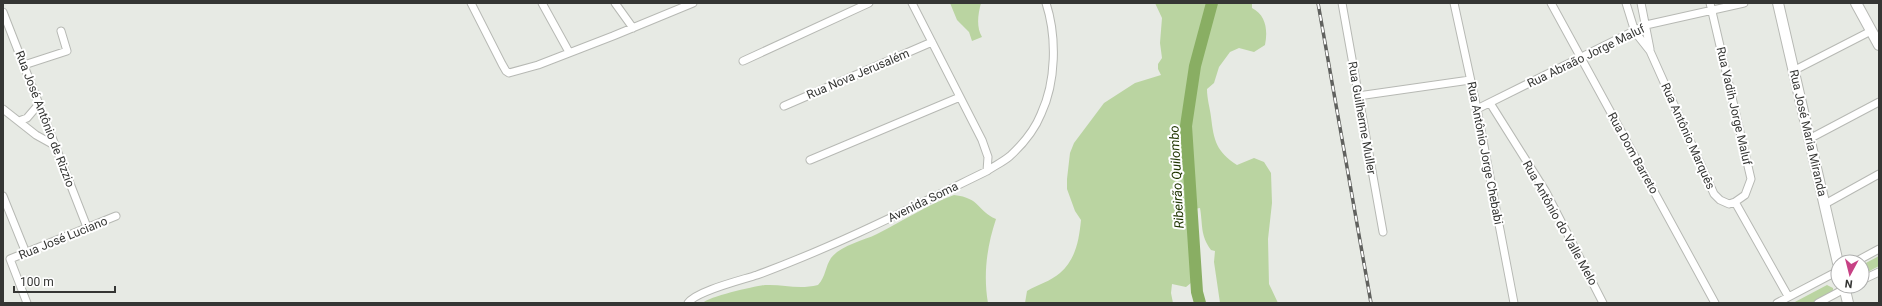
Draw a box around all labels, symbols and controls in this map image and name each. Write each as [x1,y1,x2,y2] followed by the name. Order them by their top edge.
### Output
[1525,21,1648,91] street label: Rua Abraão Jorge Maluf
[805,46,911,102] street label: Rua Nova Jerusalém
[1714,46,1755,167] street label: Rua Vadih Jorge Maluf
[12,49,78,189] street label: Rua José Antônio de Rizzio
[1345,60,1379,176] street label: Rua Guilherme Muller
[1787,68,1829,198] street label: Rua José Maria Miranda
[1464,80,1506,226] street label: Rua Antônio Jorge Chebabi
[1658,81,1718,191] street label: Rua Antônio Marquês
[1605,110,1661,196] street label: Rua Dom Barreto
[1166,125,1187,229] water label: Ribeirão Quilombo
[1520,158,1600,288] street label: Rua Antônio do Valle Melo
[886,179,960,225] street label: Avenida Soma
[17,214,110,262] street label: Rua José Luciano
[1830,254,1870,294] north arrow
[14,268,115,294] scale bar
[20,275,54,289] text: 100 m
[1844,276,1853,290] text: N

